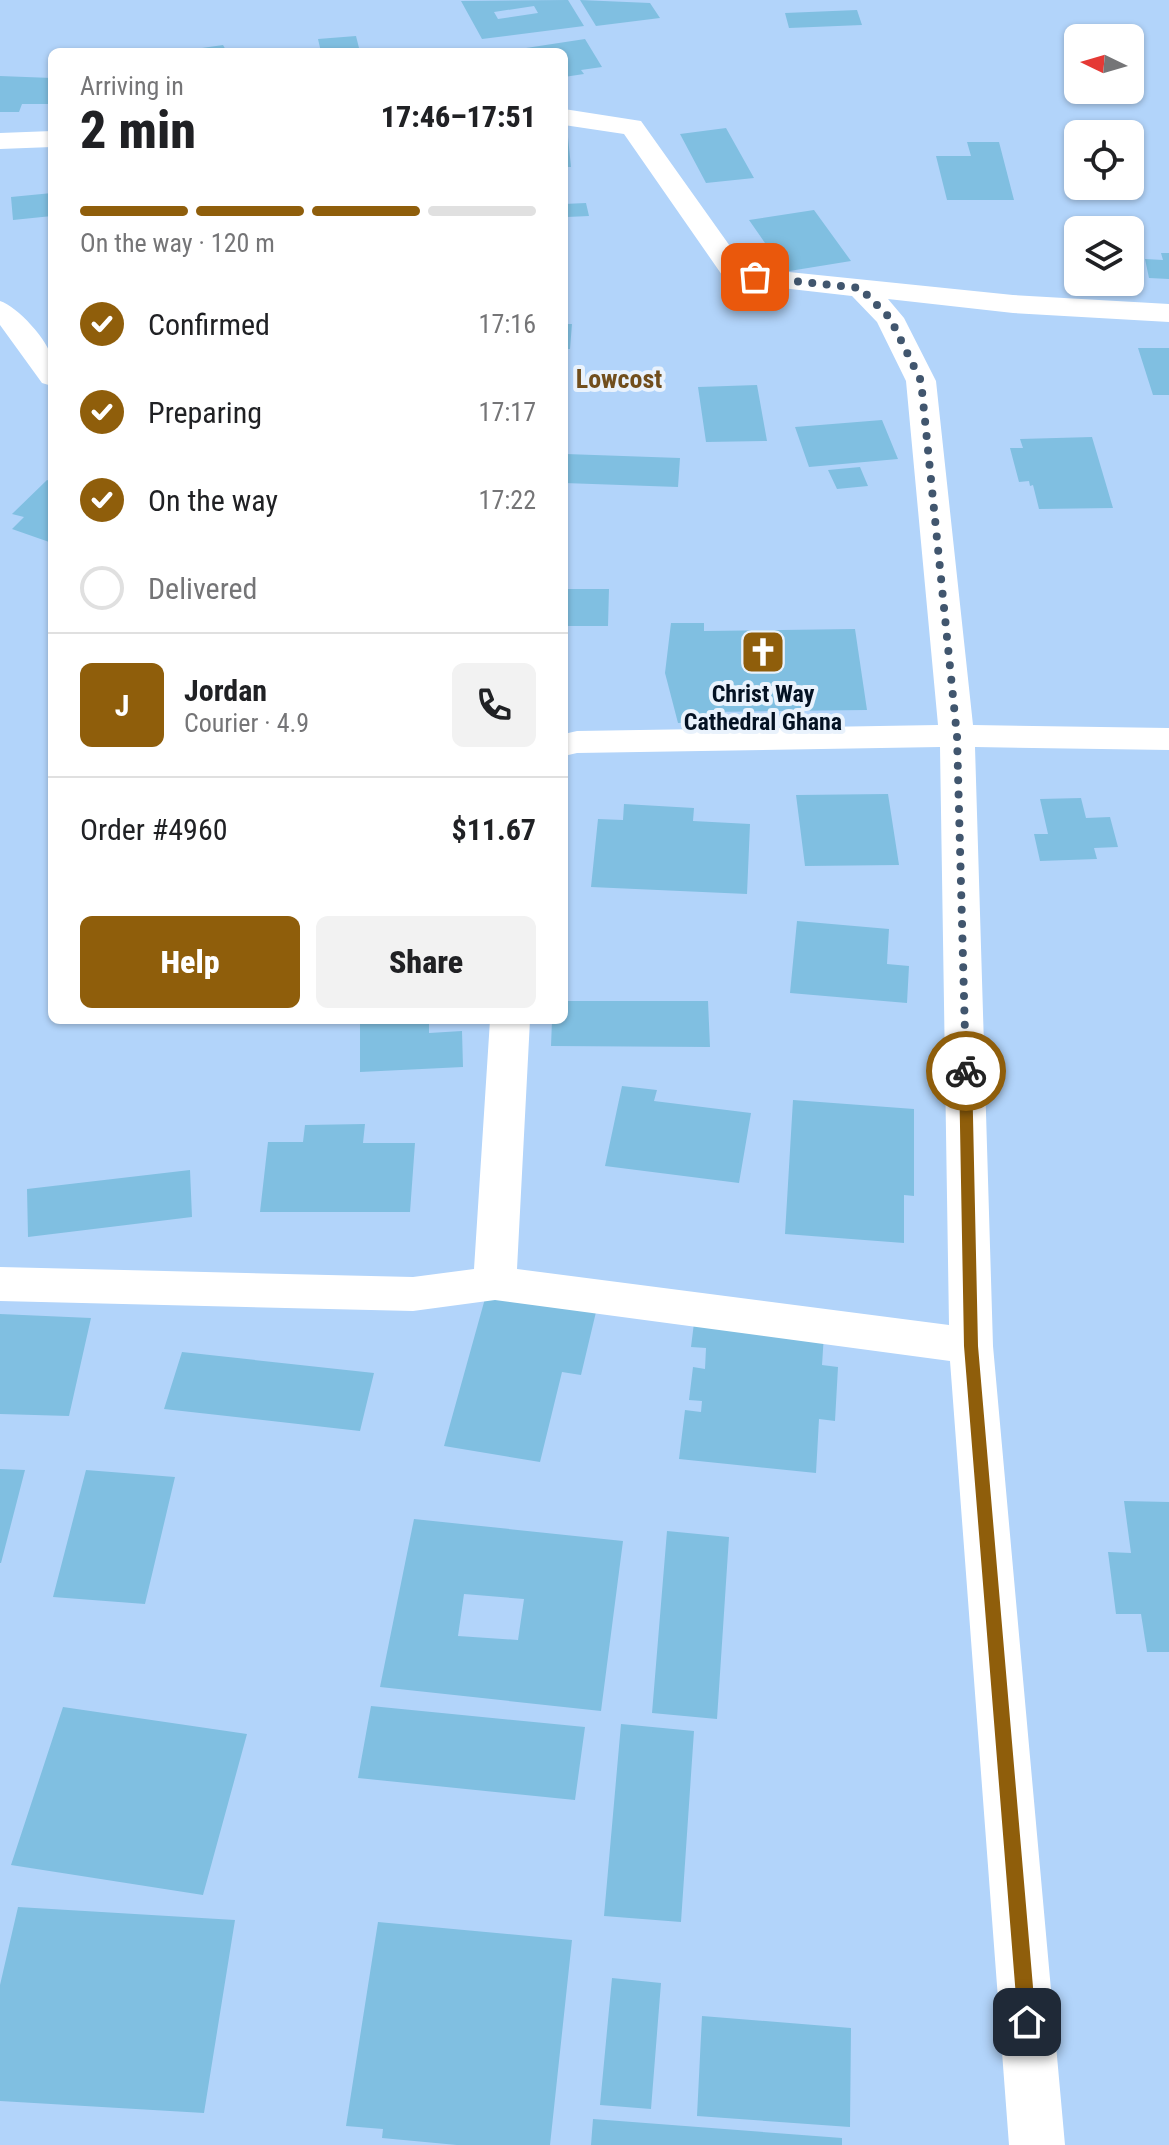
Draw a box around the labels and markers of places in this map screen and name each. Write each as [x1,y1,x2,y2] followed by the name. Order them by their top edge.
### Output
[721,243,789,311] pin
[739,628,787,676] church icon: Christ Way Cathedral Ghana
[684,680,842,736] place label: Christ Way Cathedral Ghana
[993,1988,1061,2056] pin

